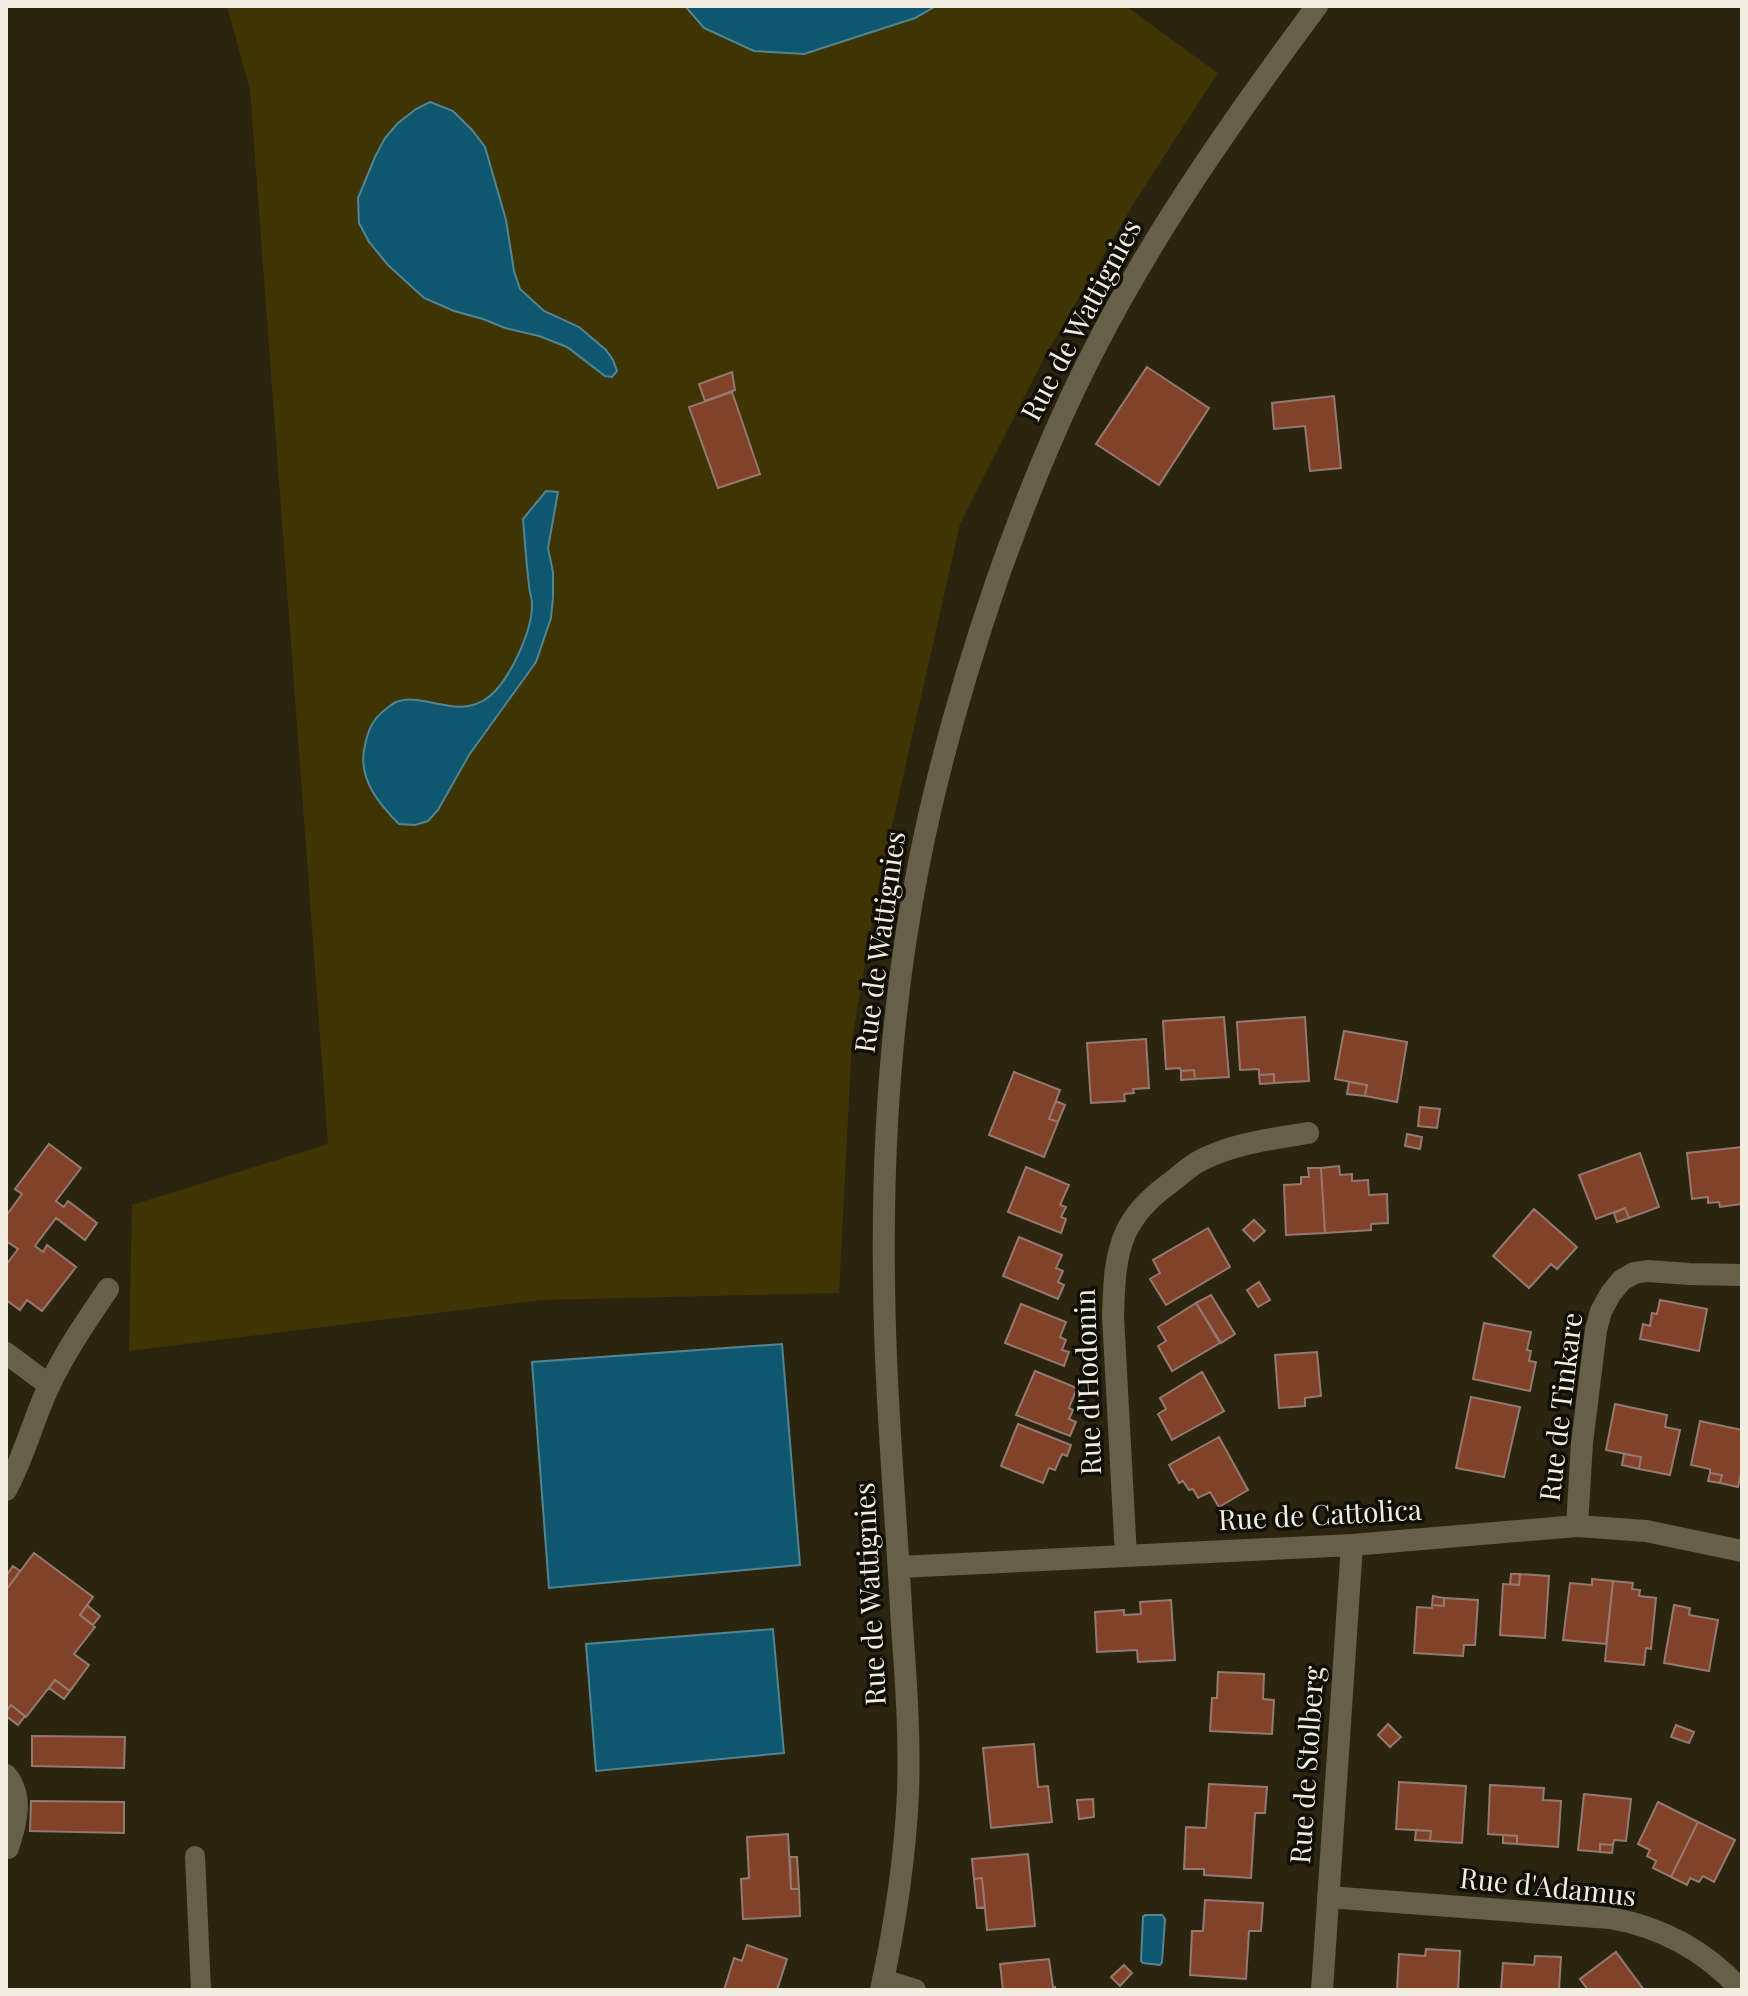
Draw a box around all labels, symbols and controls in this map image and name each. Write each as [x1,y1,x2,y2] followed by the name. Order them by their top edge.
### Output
[1011,212,1148,427] street label: Rue de Wattignies
[845,829,912,1055] street label: Rue de Wattignies
[1065,1288,1108,1476] street label: Rue d'Hodonin
[1530,1310,1589,1503] street label: Rue de Tinkare
[844,1482,893,1707] street label: Rue de Wattignies
[1217,1490,1423,1537] street label: Rue de Cattolica
[1280,1665,1331,1865] street label: Rue de Stolberg
[1458,1858,1638,1913] street label: Rue d'Adamus

